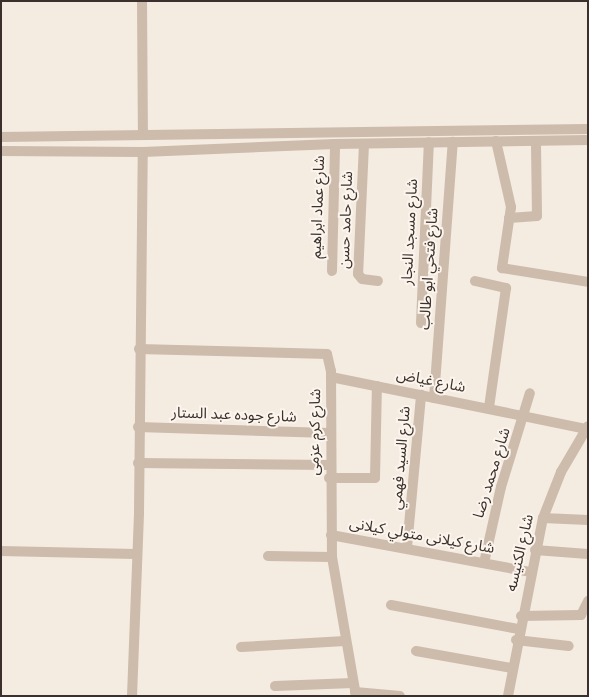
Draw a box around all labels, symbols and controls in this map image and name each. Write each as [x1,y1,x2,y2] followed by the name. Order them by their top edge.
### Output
[307,155,329,259] street label: شارع عماد ابراهيم
[335,171,357,269] street label: شارع حامد حسن
[398,178,422,286] street label: شارع مسجد النجار
[416,207,442,331] street label: شارع فتحي ابو طالب
[395,365,467,397] street label: شارع غياض
[305,388,325,476] street label: شارع كرم عزمى
[171,404,297,426] street label: شارع جوده عبد الستار
[387,405,415,511] street label: شارع السيد فهمي
[470,426,514,520] street label: شارع محمد رضا
[502,513,538,593] street label: شارع الكنيسه
[348,514,496,558] street label: شارع كيلانى متولي كيلانى

